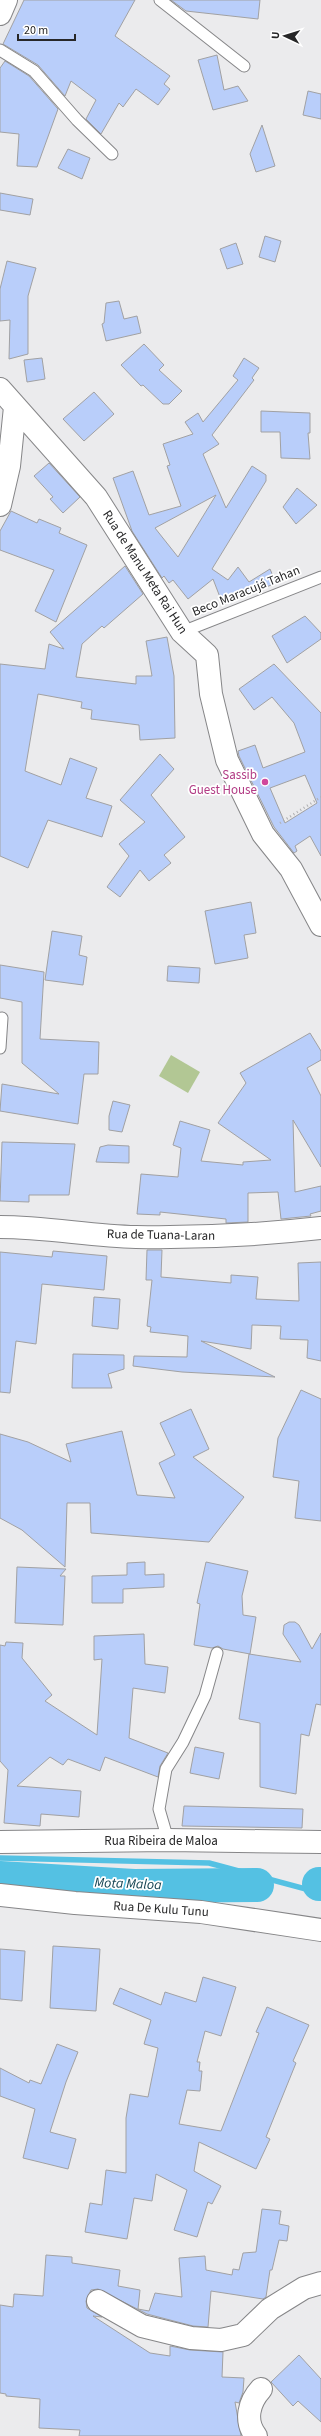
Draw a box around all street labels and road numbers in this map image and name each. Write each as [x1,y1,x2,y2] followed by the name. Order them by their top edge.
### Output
[98,507,192,637] street label: Rua de Manu Meta Rai Hun
[189,561,303,621] street label: Beco Maracujá Tahan
[107,1225,215,1245] street label: Rua de Tuana-Laran
[104,1832,218,1850] street label: Rua Ribeira de Maloa
[113,1897,209,1921] street label: Rua De Kulu Tunu

